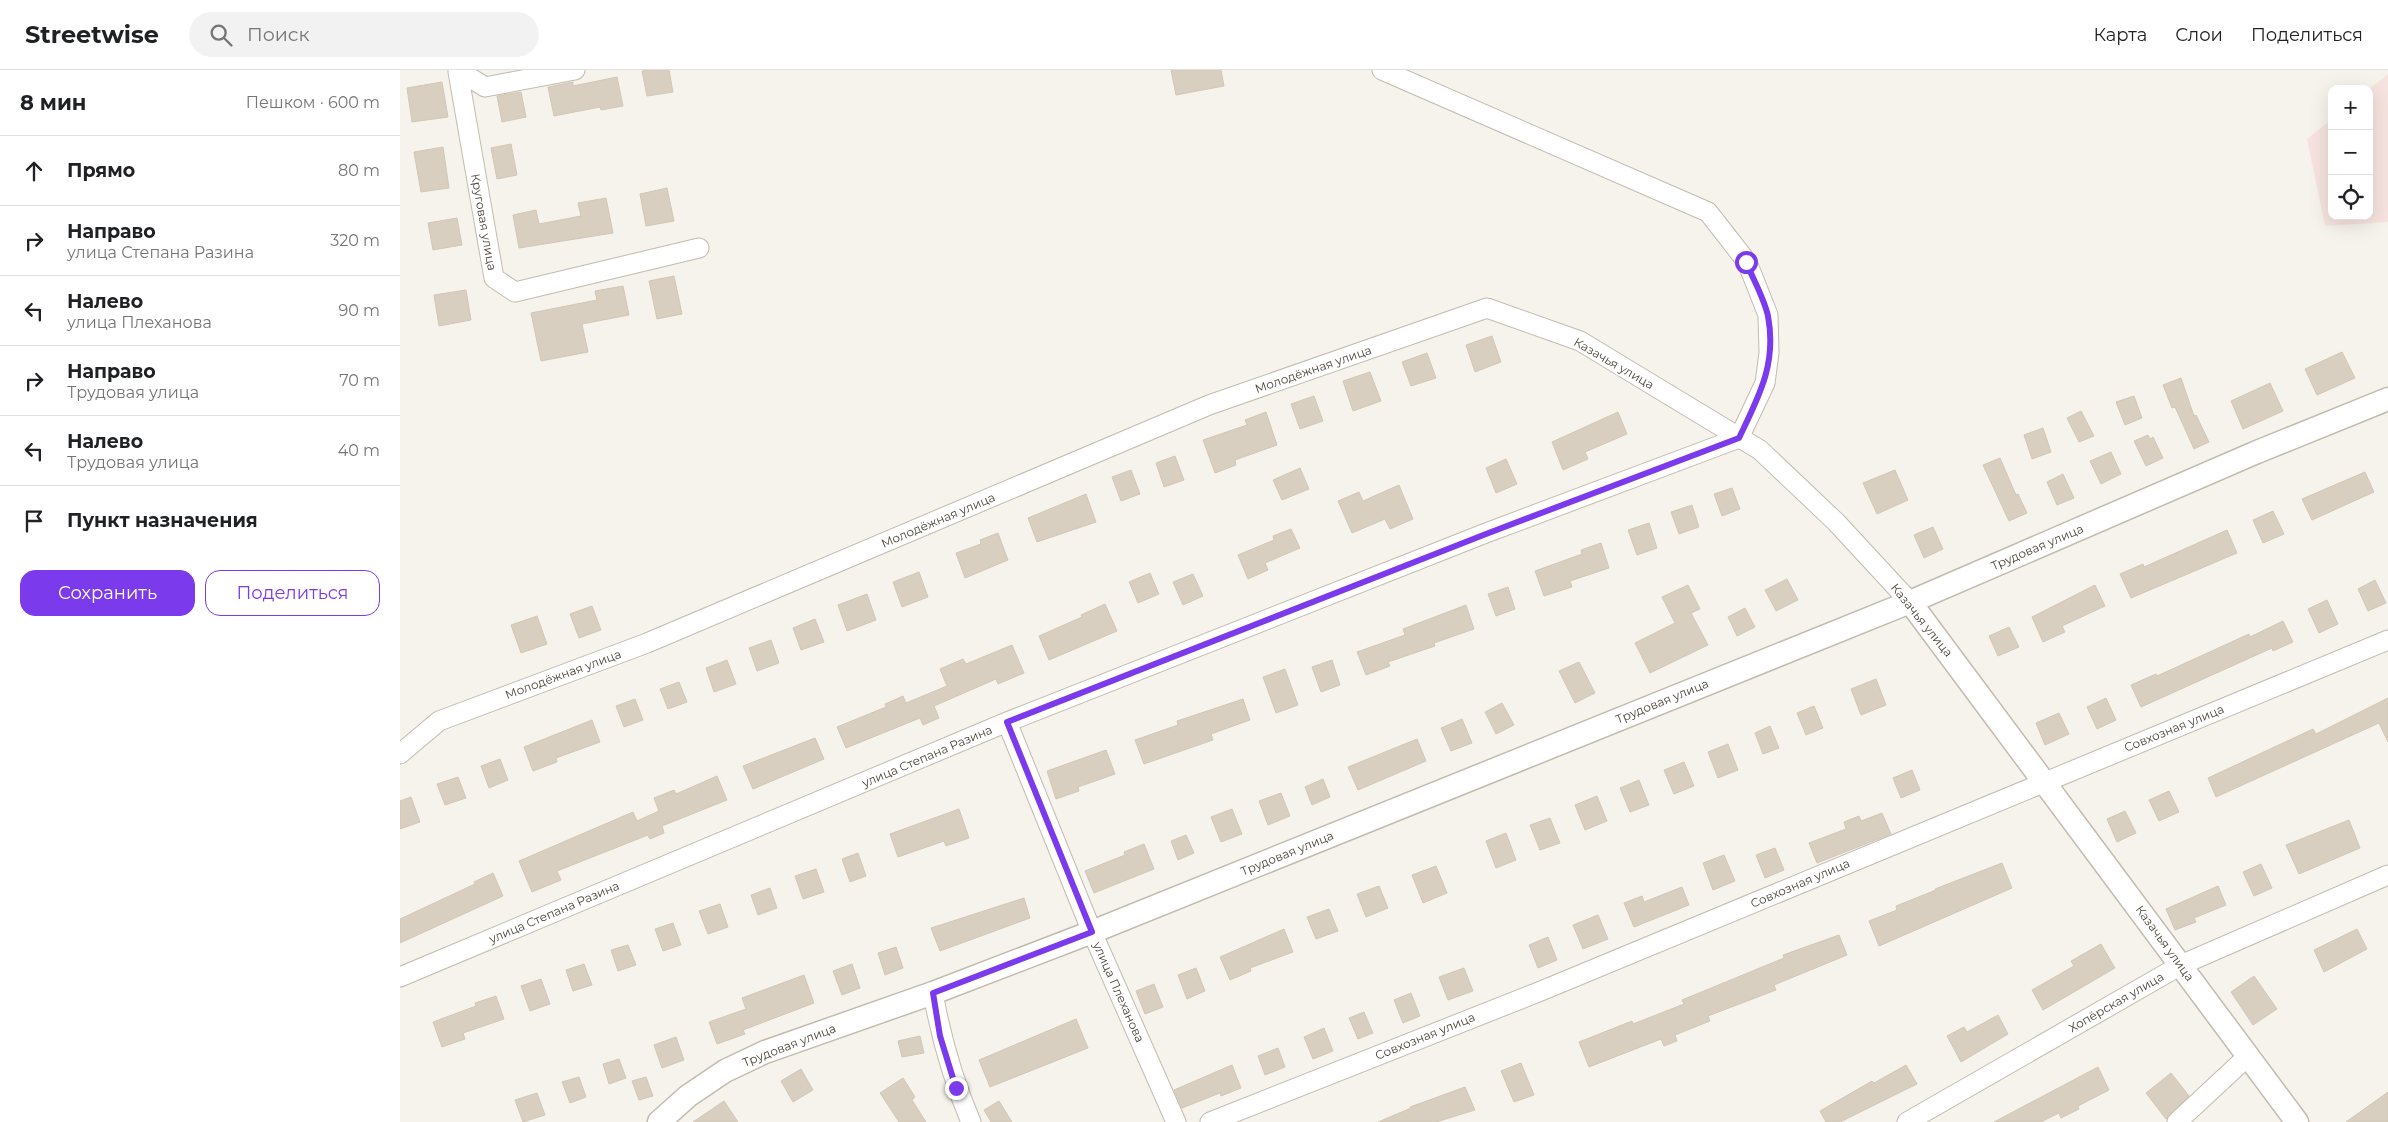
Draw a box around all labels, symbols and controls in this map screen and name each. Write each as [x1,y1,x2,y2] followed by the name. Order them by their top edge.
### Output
[189,12,539,57] search box
[25,20,159,49] text: Streetwise
[207,21,235,49] icon: search
[247,23,310,46] text: Поиск
[2093,24,2147,46] text: Карта
[2175,24,2223,46] text: Слои
[2251,24,2363,46] text: Поделиться
[2328,85,2373,220] map controls
[2328,85,2373,130] button: +
[20,90,86,115] text: 8 мин
[246,93,380,112] text: Пешком · 600 m
[2328,130,2373,175] button: −
[20,157,48,185] icon: ahead
[67,159,135,182] text: Прямо
[338,161,380,180] text: 80 m
[468,172,500,272] street label: Круговая улица
[2328,175,2373,220] button: locate
[67,220,156,243] text: Направо
[20,227,48,255] icon: right
[330,231,380,250] text: 320 m
[67,243,254,262] text: улица Степана Разина
[1735,251,1758,274] route start
[67,290,143,313] text: Налево
[20,297,48,325] icon: left
[338,301,380,320] text: 90 m
[67,313,212,332] text: улица Плеханова
[1571,334,1657,392] street label: Казачья улица
[1253,342,1373,396] street label: Молодёжная улица
[67,360,156,383] text: Направо
[20,367,48,395] icon: right
[339,371,380,390] text: 70 m
[67,383,199,402] text: Трудовая улица
[67,430,143,453] text: Налево
[20,437,48,465] icon: left
[338,441,380,460] text: 40 m
[67,453,199,472] text: Трудовая улица
[879,489,997,551] street label: Молодёжная улица
[20,507,48,535] icon: arrive
[67,509,258,532] text: Пункт назначения
[1989,521,2085,573] street label: Трудовая улица
[20,570,195,616] button: Сохранить
[205,570,380,616] button: Поделиться
[1888,580,1956,660] street label: Казачья улица
[503,646,623,702] street label: Молодёжная улица
[1613,676,1711,726] street label: Трудовая улица
[2122,701,2226,755] street label: Совхозная улица
[859,722,994,791] street label: улица Степана Разина
[1238,828,1336,878] street label: Трудовая улица
[1748,855,1852,911] street label: Совхозная улица
[486,878,621,947] street label: улица Степана Разина
[2132,902,2198,984] street label: Казачья улица
[1090,938,1148,1045] street label: улица Плеханова
[2066,969,2166,1035] street label: Хопёрская улица
[1373,1009,1477,1063] street label: Совхозная улица
[740,1020,838,1070] street label: Трудовая улица
[945,1077,968,1100] route end

